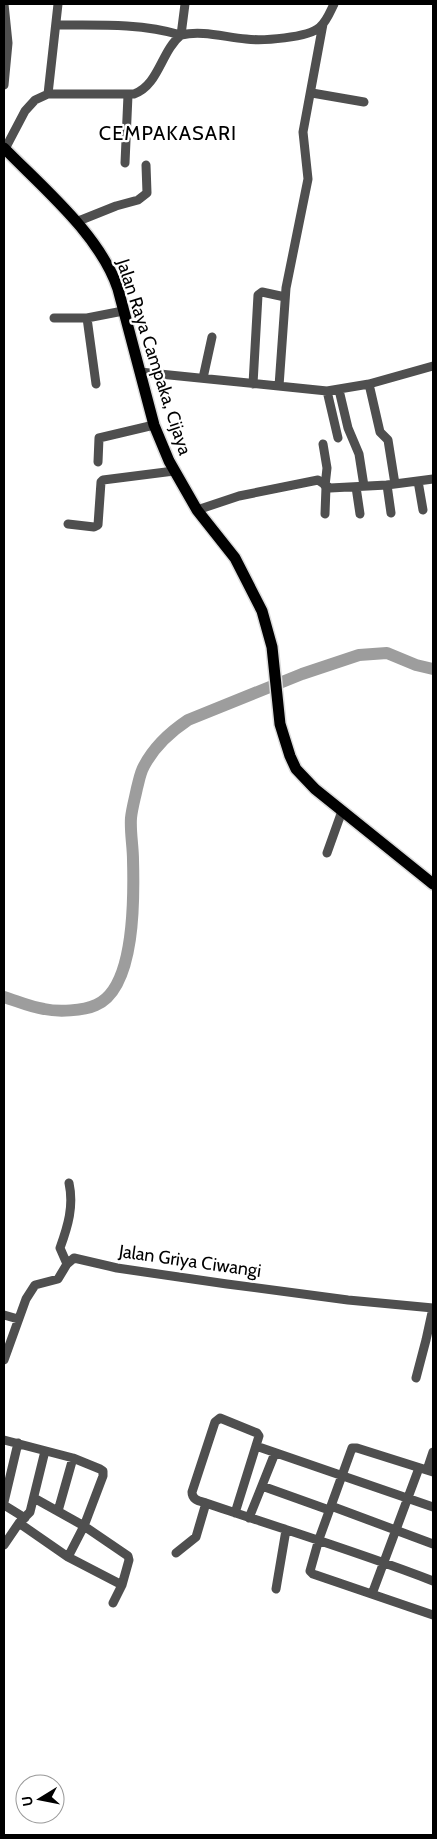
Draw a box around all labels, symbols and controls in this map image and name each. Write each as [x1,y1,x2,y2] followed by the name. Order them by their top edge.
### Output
[99,121,237,145] district label: CEMPAKASARI
[112,255,196,458] street label: Jalan Raya Campaka, Cijaya
[116,1240,263,1282] street label: Jalan Griya Ciwangi
[15,1774,65,1824] north arrow
[17,1795,37,1808] text: U

